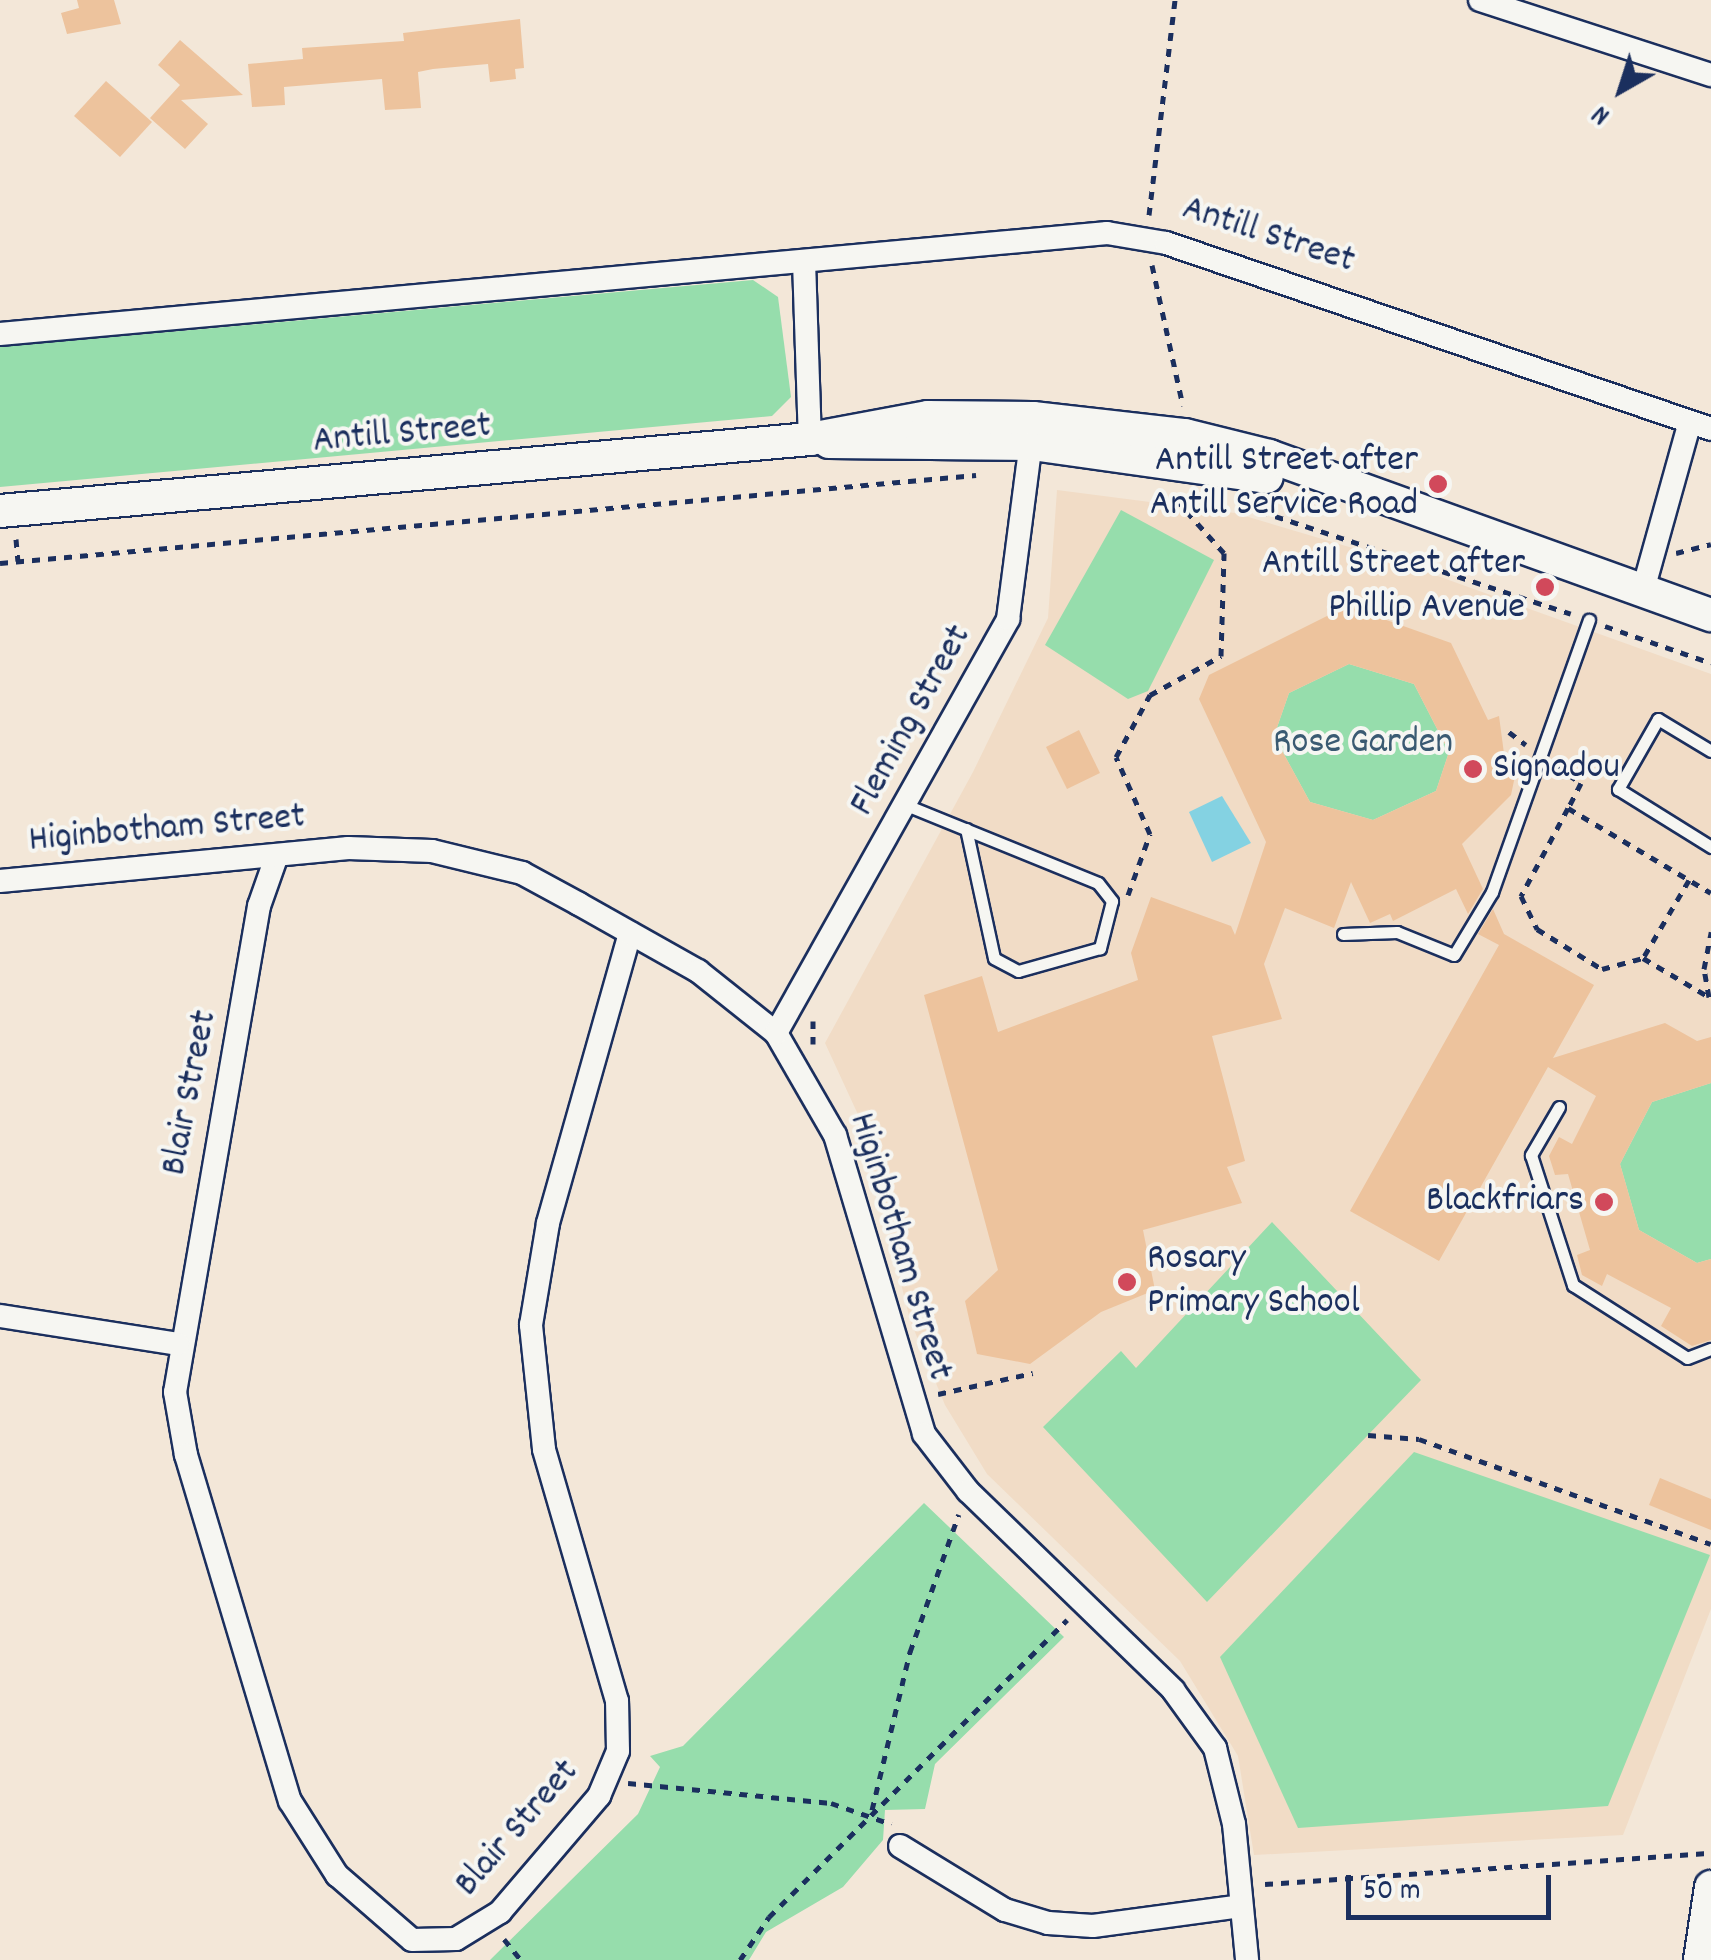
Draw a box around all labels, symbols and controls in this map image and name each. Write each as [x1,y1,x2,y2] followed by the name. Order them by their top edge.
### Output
[1571,40,1671,140] north arrow
[1584,93,1620,133] text: N
[1176,187,1360,285] street label: Antill Street
[311,405,493,465] street label: Antill Street
[1150,439,1418,528] place label: Antill Street after Antill Service Road
[1427,473,1449,495] marker: Antill Street after Antill Service Road
[1262,542,1525,632] place label: Antill Street after Phillip Avenue
[1534,576,1556,598] marker: Antill Street after Phillip Avenue
[841,618,983,824] street label: Fleming Street
[1273,721,1453,767] park label: Rose Garden
[1493,746,1620,792] place label: Signadou
[1462,758,1484,780] marker: Signadou
[27,795,307,865] street label: Higinbotham Street
[153,1007,229,1179] street label: Blair Street
[837,1108,961,1386] street label: Higinbotham Street
[1426,1179,1584,1225] place label: Blackfriars
[1593,1191,1615,1213] marker: Blackfriars
[1147,1237,1360,1326] place label: Rosary Primary School
[1116,1271,1138,1293] marker: Rosary Primary School
[446,1751,590,1907] street label: Blair Street
[1351,1855,1556,1917] scale bar
[1363,1871,1421,1914] text: 50 m

